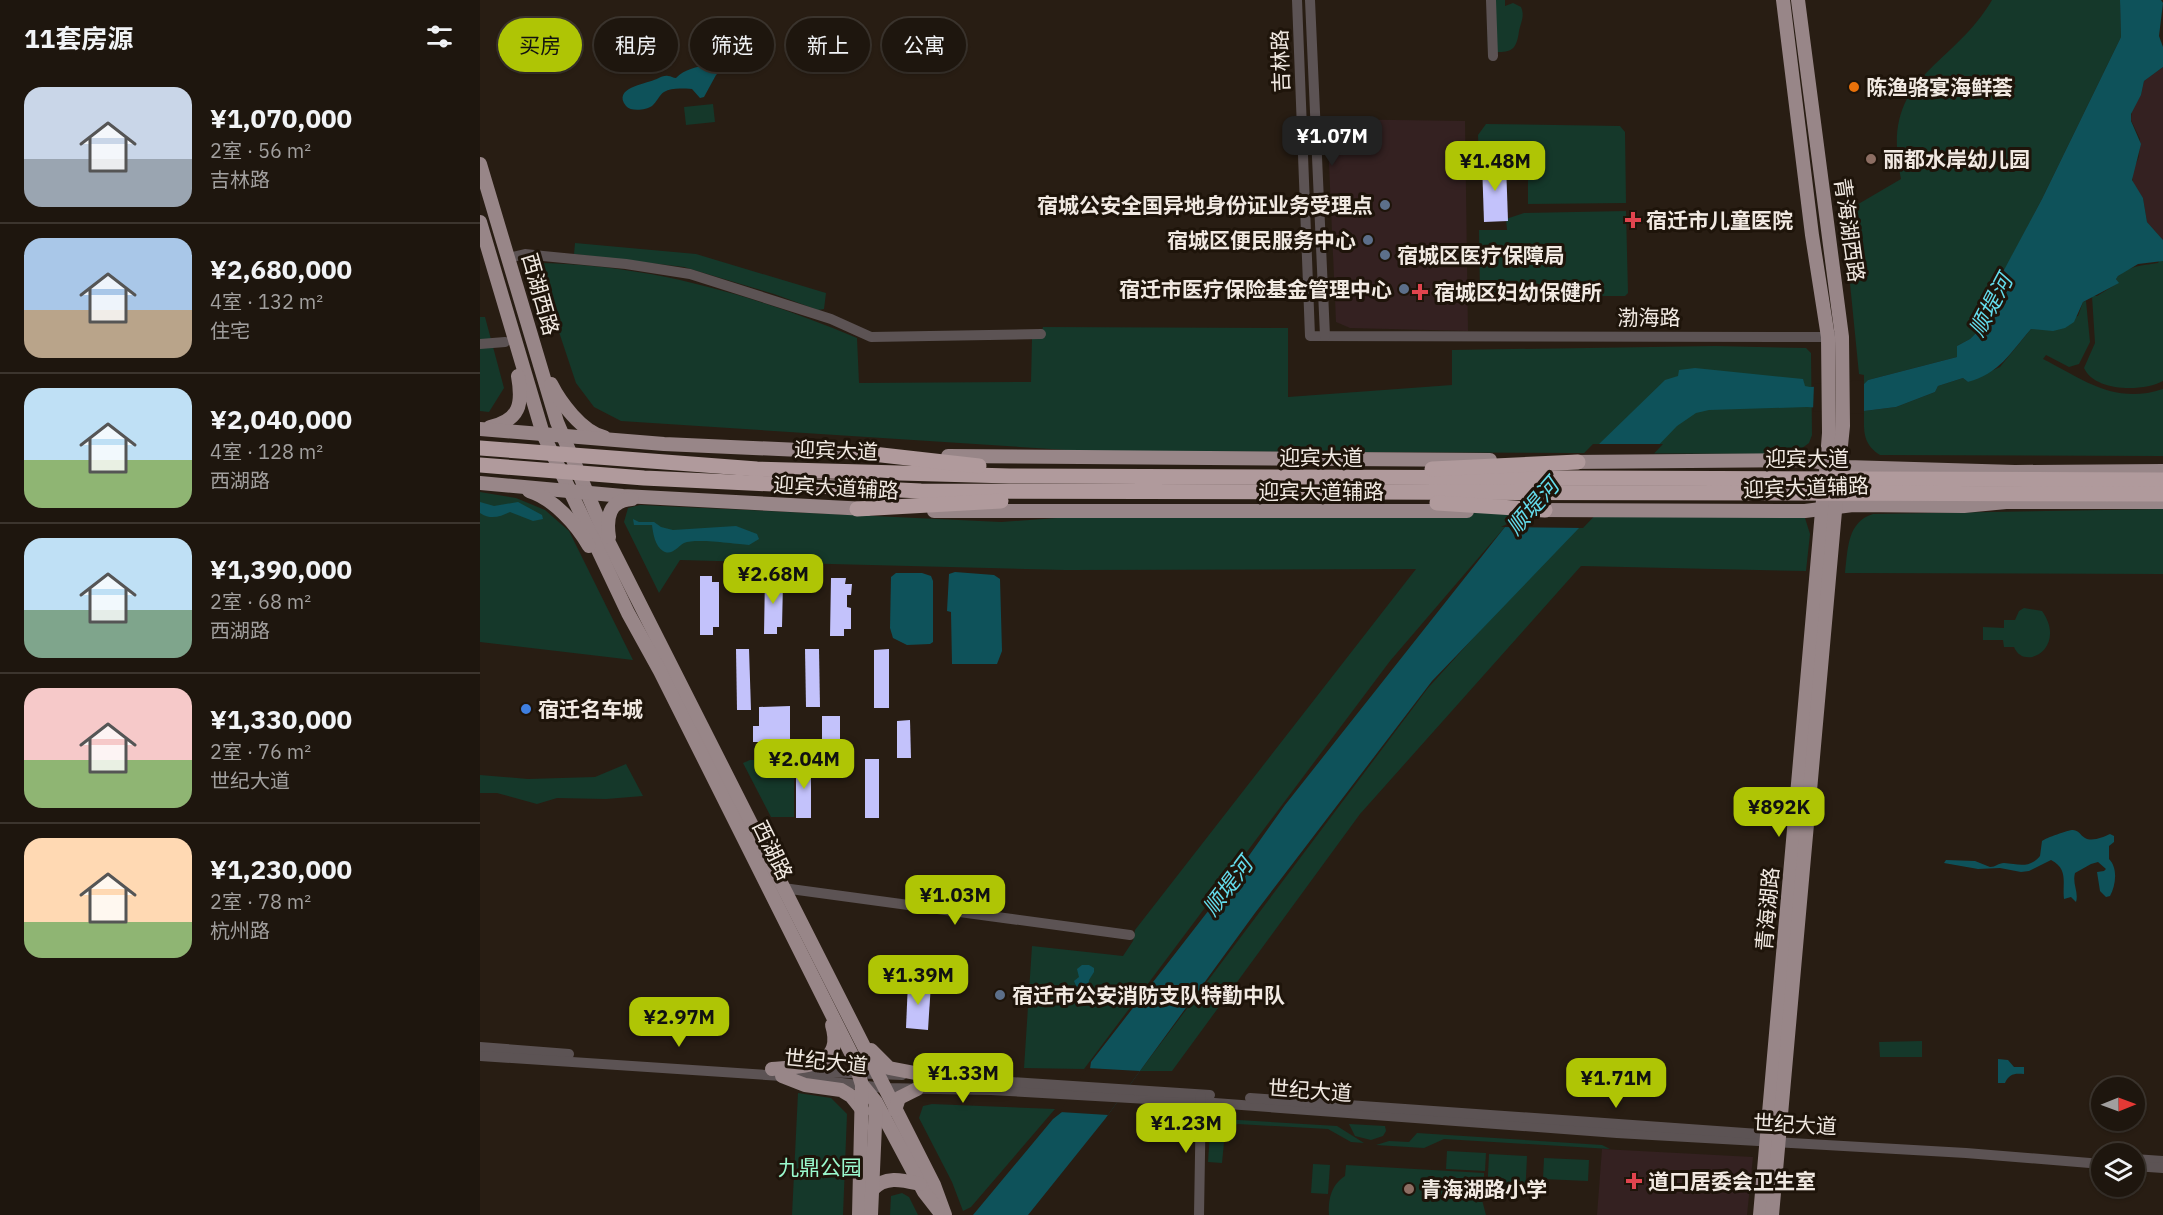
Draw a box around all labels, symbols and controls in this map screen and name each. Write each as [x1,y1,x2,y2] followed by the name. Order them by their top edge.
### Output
[498,18,582,72] chip: 买房
[594,18,678,72] chip: 租房
[690,18,774,72] chip: 筛选
[786,18,870,72] chip: 新上
[882,18,966,72] chip: 公寓
[423,20,456,53] icon: filters
[24,21,133,55] text: 11套房源
[1265,29,1295,93] street label: 吉林路
[1866,73,2013,101] place label: 陈渔骆宴海鲜荟
[1847,80,1861,94] marker: 陈渔骆宴海鲜荟
[210,101,352,135] text: ¥1,070,000
[72,111,144,183] icon: home
[1283,116,1381,167] pin: ¥1.07M
[1296,122,1368,149] text: ¥1.07M
[210,137,311,164] text: 2室 · 56 m²
[1446,141,1544,192] pin: ¥1.48M
[1883,145,2030,173] place label: 丽都水岸幼儿园
[1459,147,1531,174] text: ¥1.48M
[1864,152,1878,166] marker: 丽都水岸幼儿园
[210,166,270,193] text: 吉林路
[1829,176,1871,284] street label: 青海湖西路
[1037,191,1373,219] place label: 宿城公安全国异地身份证业务受理点
[1378,198,1392,212] marker: 宿城公安全国异地身份证业务受理点
[1646,206,1793,234] place label: 宿迁市儿童医院
[1624,211,1642,229] marker: 宿迁市儿童医院
[1167,226,1356,254] place label: 宿城区便民服务中心
[1361,233,1375,247] marker: 宿城区便民服务中心
[1397,241,1565,269] place label: 宿城区医疗保障局
[1378,248,1392,262] marker: 宿城区医疗保障局
[516,250,566,338] street label: 西湖西路
[210,252,352,286] text: ¥2,680,000
[72,262,144,334] icon: home
[1962,266,2020,341] water label: 顺堤河
[1119,275,1392,303] place label: 宿迁市医疗保险基金管理中心
[1434,278,1602,306] place label: 宿城区妇幼保健所
[1397,282,1411,296] marker: 宿迁市医疗保险基金管理中心
[1411,283,1429,301] marker: 宿城区妇幼保健所
[210,288,323,315] text: 4室 · 132 m²
[1618,303,1681,331] street label: 渤海路
[210,317,250,344] text: 住宅
[210,402,352,436] text: ¥2,040,000
[72,412,144,484] icon: home
[794,435,878,465] street label: 迎宾大道
[210,438,323,465] text: 4室 · 128 m²
[1279,443,1363,471] street label: 迎宾大道
[1765,444,1849,472] street label: 迎宾大道
[210,467,270,494] text: 西湖路
[1499,469,1567,540] water label: 顺堤河
[772,470,900,504] street label: 迎宾大道辅路
[1743,471,1869,503] street label: 迎宾大道辅路
[1258,477,1384,505] street label: 迎宾大道辅路
[210,552,352,586] text: ¥1,390,000
[724,554,822,605] pin: ¥2.68M
[737,560,809,587] text: ¥2.68M
[72,562,144,634] icon: home
[210,588,311,615] text: 2室 · 68 m²
[210,617,270,644] text: 西湖路
[538,695,643,723] place label: 宿迁名车城
[210,702,352,736] text: ¥1,330,000
[519,702,533,716] marker: 宿迁名车城
[72,712,144,784] icon: home
[210,738,311,765] text: 2室 · 76 m²
[755,739,853,790] pin: ¥2.04M
[768,745,840,772] text: ¥2.04M
[210,767,290,794] text: 世纪大道
[1737,787,1821,838] pin: ¥892K
[1748,793,1810,820] text: ¥892K
[747,816,799,884] street label: 西湖路
[1196,848,1261,921] water label: 顺堤河
[210,852,352,886] text: ¥1,230,000
[72,862,144,934] icon: home
[1749,866,1785,952] street label: 青海湖路
[906,875,1004,926] pin: ¥1.03M
[919,881,991,908] text: ¥1.03M
[210,888,311,915] text: 2室 · 78 m²
[210,917,270,944] text: 杭州路
[869,955,967,1006] pin: ¥1.39M
[882,961,954,988] text: ¥1.39M
[1012,981,1285,1009] place label: 宿迁市公安消防支队特勤中队
[993,988,1007,1002] marker: 宿迁市公安消防支队特勤中队
[630,997,728,1048] pin: ¥2.97M
[643,1003,715,1030] text: ¥2.97M
[783,1043,869,1079] street label: 世纪大道
[914,1053,1012,1104] pin: ¥1.33M
[1567,1058,1665,1109] pin: ¥1.71M
[927,1059,999,1086] text: ¥1.33M
[1580,1064,1652,1091] text: ¥1.71M
[1267,1073,1353,1107] street label: 世纪大道
[2091,1077,2145,1131] north arrow
[2091,1077,2145,1197] map controls
[1137,1103,1235,1154] pin: ¥1.23M
[1752,1108,1838,1140] street label: 世纪大道
[1150,1109,1222,1136] text: ¥1.23M
[2091,1143,2145,1197] button: layers
[778,1153,862,1181] park label: 九鼎公园
[1648,1167,1816,1195] place label: 道口居委会卫生室
[1625,1172,1643,1190] marker: 道口居委会卫生室
[1421,1175,1547,1203] place label: 青海湖路小学
[1402,1182,1416,1196] marker: 青海湖路小学

